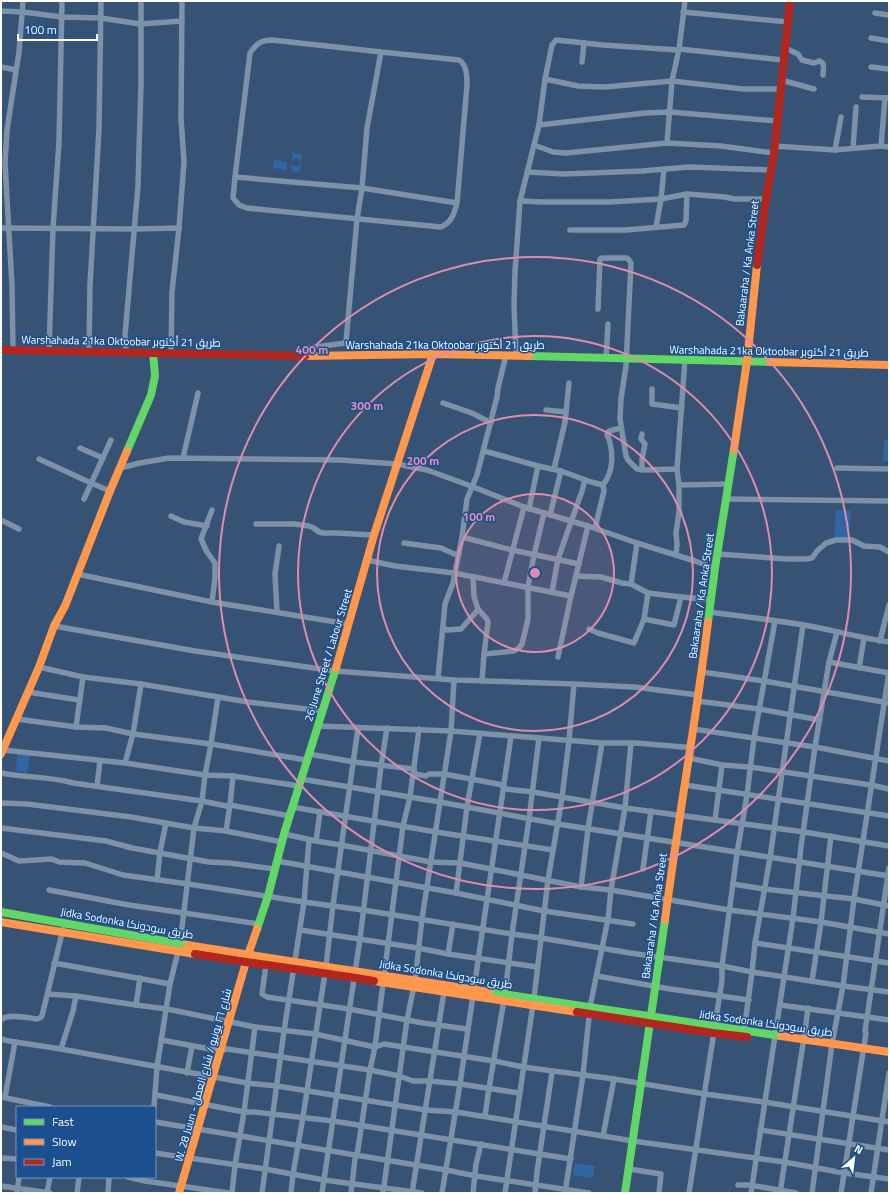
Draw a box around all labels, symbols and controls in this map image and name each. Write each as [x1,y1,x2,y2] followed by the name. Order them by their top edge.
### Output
[18,16,97,42] scale bar
[24,20,57,39] text: 100 m
[731,199,763,327] street label: Bakaaraha / Ka Anka Street
[21,331,221,351] street label: Warshahada 21ka Oktoobar طريق 21 أكتوبر
[345,337,545,353] street label: Warshahada 21ka Oktoobar طريق 21 أكتوبر
[296,340,328,359] text: 400 m
[669,341,869,361] street label: Warshahada 21ka Oktoobar طريق 21 أكتوبر
[351,396,383,415] text: 300 m
[407,451,439,470] text: 200 m
[463,507,495,526] text: 100 m
[684,532,718,660] street label: Bakaaraha / Ka Anka Street
[528,566,542,580] centre of rings
[300,586,356,723] street label: 26 June Street / Labour Street
[637,852,671,980] street label: Bakaaraha / Ka Anka Street
[59,903,195,943] street label: Jidka Sodonka طريق سودونكا
[378,956,514,992] street label: Jidka Sodonka طريق سودونكا
[171,986,235,1164] street label: W. 28 Juun - شارع ٢٦ يونيو / شارع العمل
[698,1006,834,1040] street label: Jidka Sodonka طريق سودونكا
[16,1106,156,1178] legend
[52,1112,75,1131] text: Fast
[52,1132,77,1151] text: Slow
[834,1138,874,1178] north arrow
[852,1140,866,1158] text: N
[52,1152,72,1171] text: Jam

